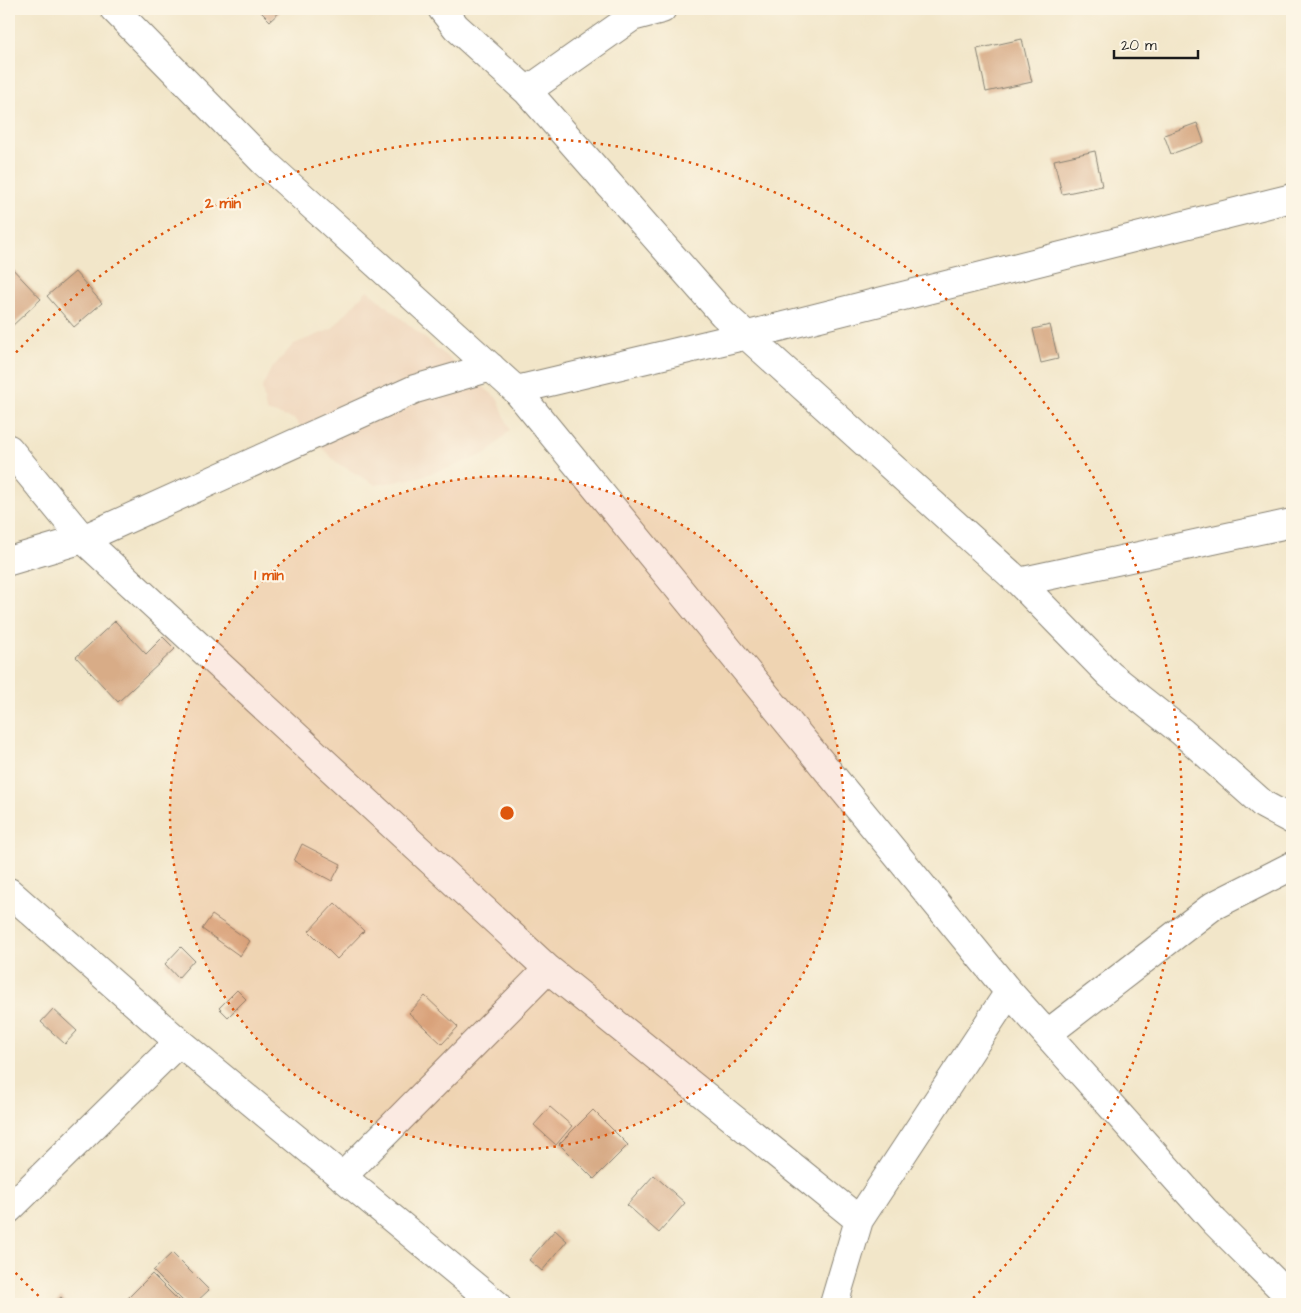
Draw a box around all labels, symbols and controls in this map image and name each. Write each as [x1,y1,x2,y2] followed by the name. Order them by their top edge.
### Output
[1114,28,1197,60] scale bar
[1121,35,1157,56] text: 20 m
[204,193,242,214] text: 2 min
[254,565,284,586] text: 1 min
[498,804,516,822] centre of rings

